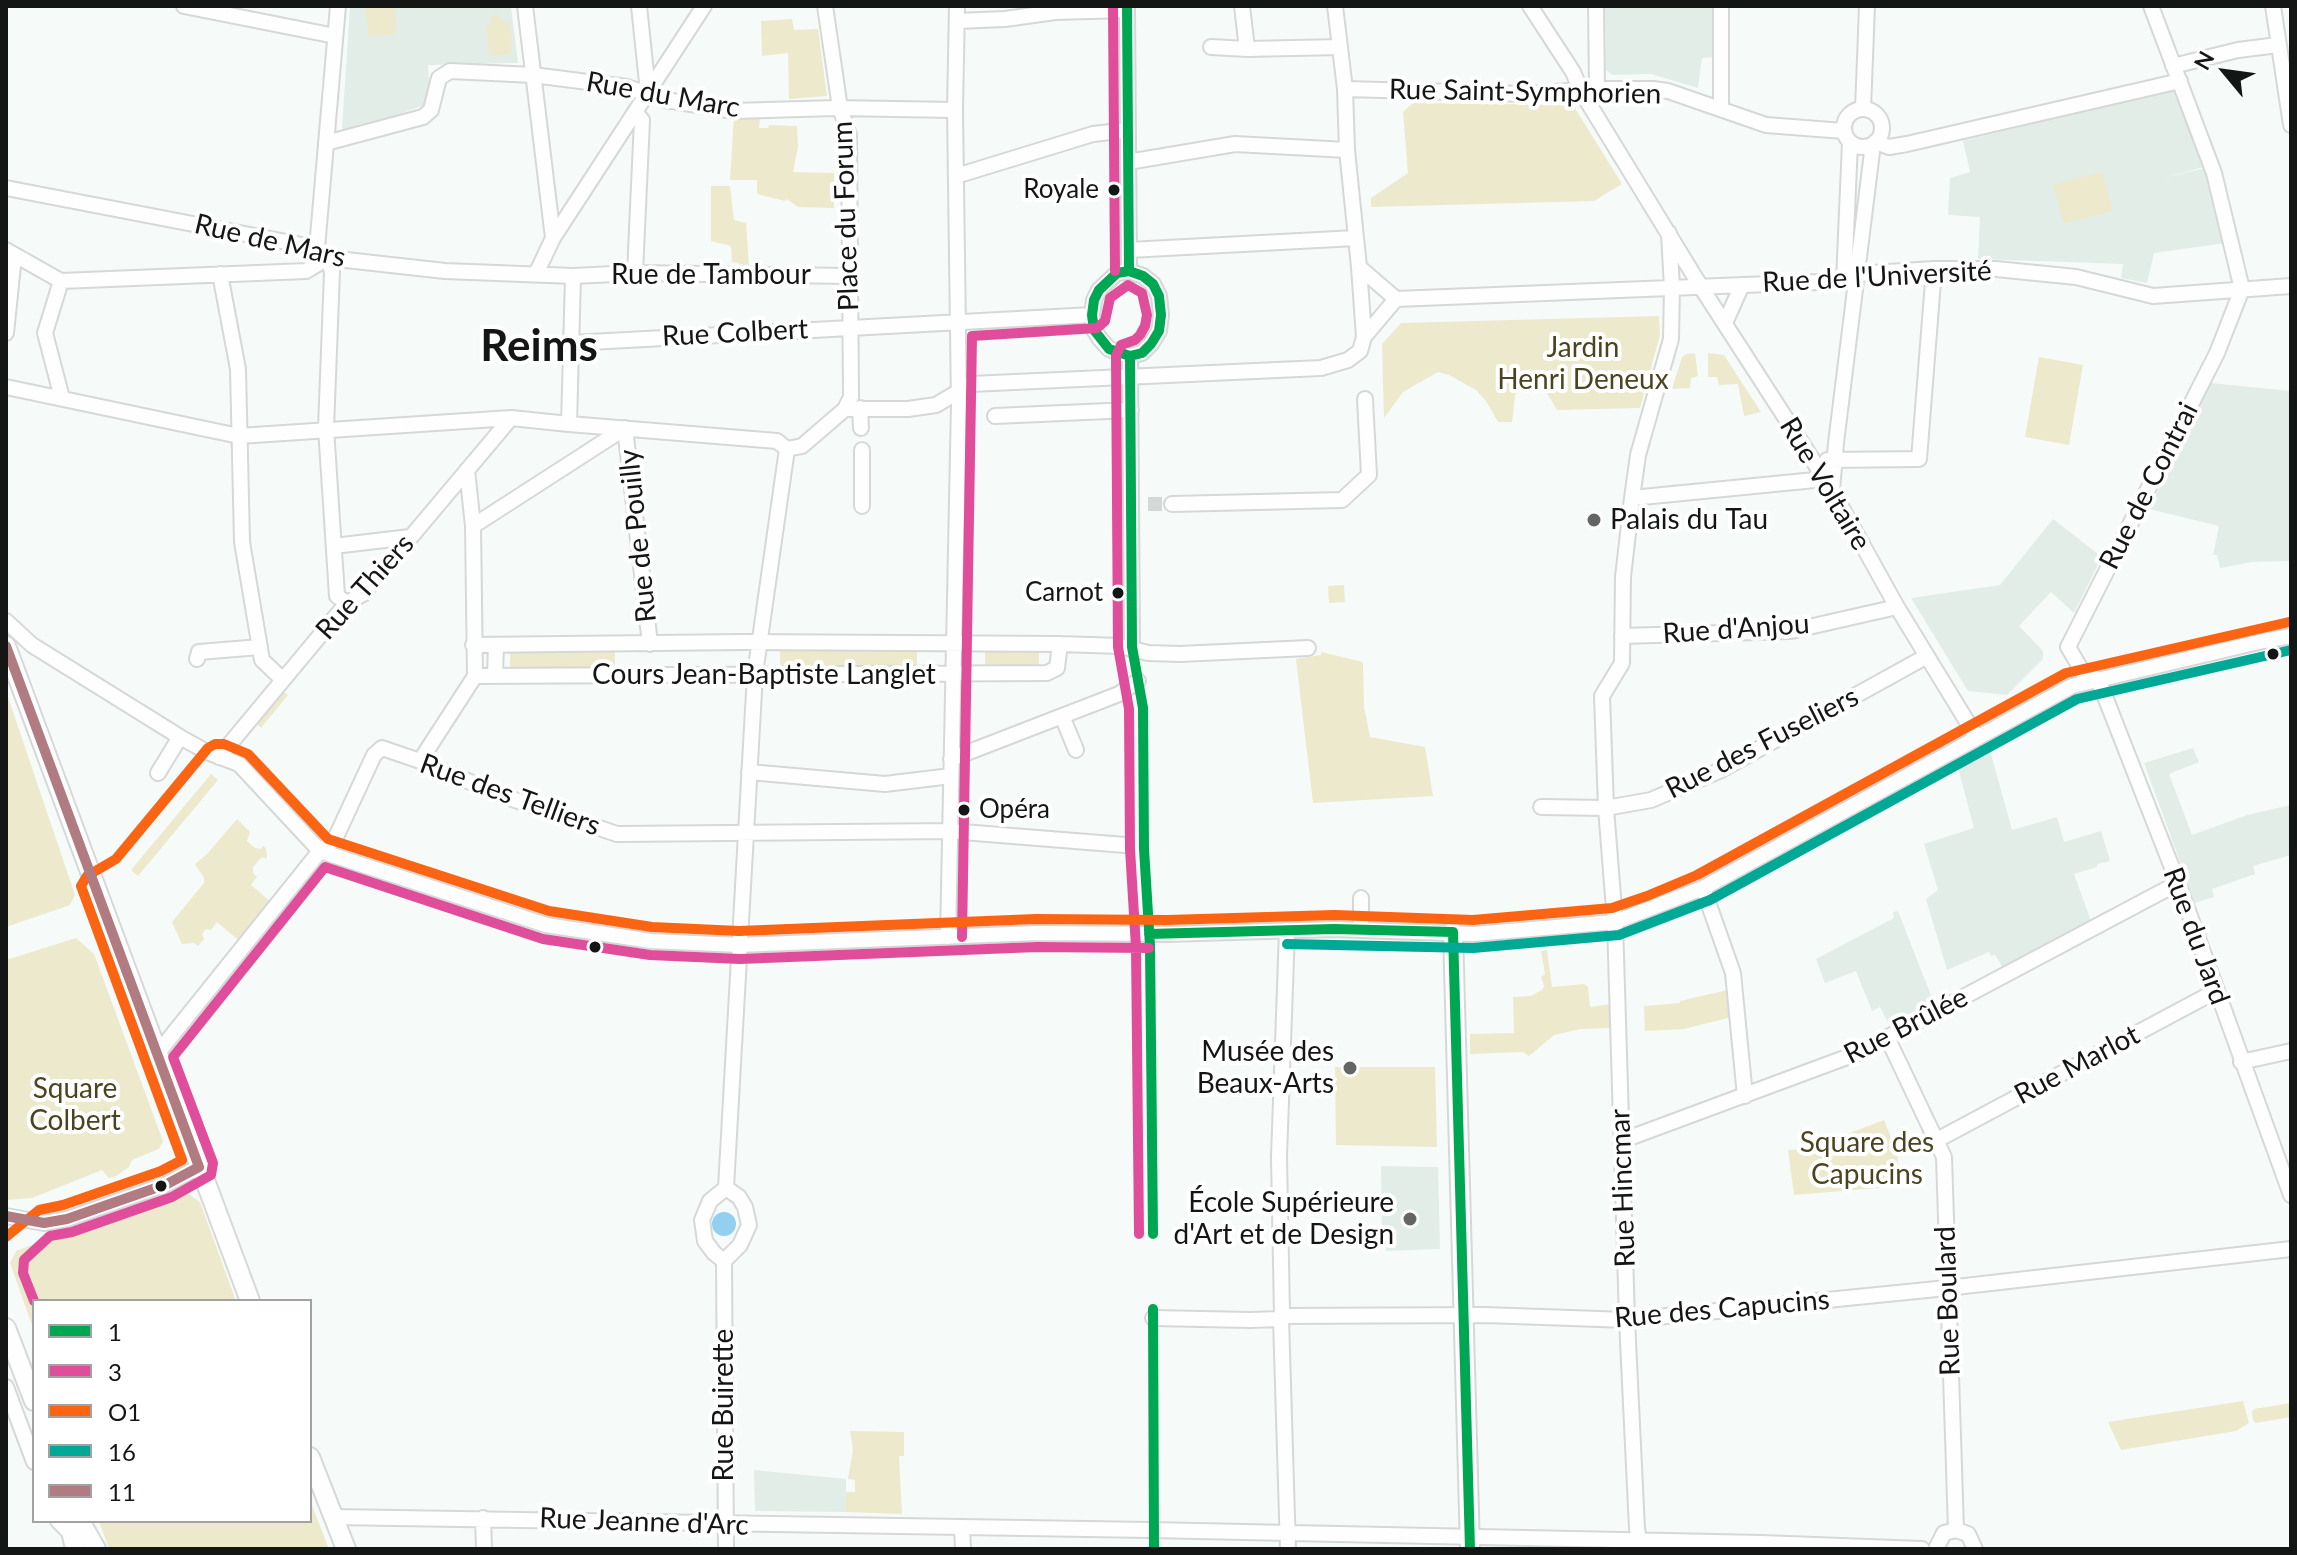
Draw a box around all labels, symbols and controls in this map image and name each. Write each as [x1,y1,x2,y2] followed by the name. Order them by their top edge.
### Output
[2185,32,2265,112] north arrow
[2188,46,2219,74] text: N
[584,65,742,125] street label: Rue du Marc
[1388,73,1662,111] street label: Rue Saint-Symphorien
[826,120,866,312] street label: Place du Forum
[1023,174,1099,206] place label: Royale
[1106,182,1122,198] marker: Royale
[191,207,349,275] street label: Rue de Mars
[1762,254,1992,300] street label: Rue de l'Université
[611,258,811,292] street label: Rue de Tambour
[661,312,809,354] street label: Rue Colbert
[480,321,598,373] district label: Reims
[1497,331,1669,397] park label: Jardin Henri Deneux
[2093,397,2205,575] street label: Rue de Contrai
[1772,412,1878,556] street label: Rue Voltaire
[612,448,664,624] street label: Rue de Pouilly
[1610,503,1768,537] place label: Palais du Tau
[1585,511,1603,529] marker: Palais du Tau
[309,527,421,647] street label: Rue Thiers
[1025,577,1103,609] place label: Carnot
[1110,585,1126,601] marker: Carnot
[1661,607,1811,651] street label: Rue d'Anjou
[2265,646,2281,662] unlabelled marker
[592,658,936,692] street label: Cours Jean-Baptiste Langlet
[1660,680,1864,806] street label: Rue des Fuseliers
[415,747,605,843] street label: Rue des Telliers
[979,794,1050,826] place label: Opéra
[956,802,972,818] marker: Opéra
[2156,863,2236,1009] street label: Rue du Jard
[587,939,603,955] unlabelled marker
[1839,981,1973,1071] street label: Rue Brûlée
[2009,1018,2145,1112] street label: Rue Marlot
[1197,1035,1334,1101] place label: Musée des Beaux-Arts
[1341,1059,1359,1077] marker: Musée des Beaux-Arts
[29,1072,121,1138] park label: Square Colbert
[1603,1108,1643,1268] street label: Rue Hincmar
[1800,1126,1934,1192] park label: Square des Capucins
[153,1178,169,1194] unlabelled marker
[1173,1186,1394,1252] place label: École Supérieure d'Art et de Design
[1401,1210,1419,1228] marker: École Supérieure d'Art et de Design
[1929,1226,1967,1376] street label: Rue Boulard
[1613,1283,1831,1335] street label: Rue des Capucins
[32,1299,312,1523] legend
[108,1317,122,1346] text: 1
[707,1329,741,1481] street label: Rue Buirette
[108,1357,122,1386] text: 3
[108,1397,141,1426] text: O1
[108,1437,136,1466] text: 16
[108,1477,136,1506] text: 11
[539,1502,749,1542] street label: Rue Jeanne d'Arc

